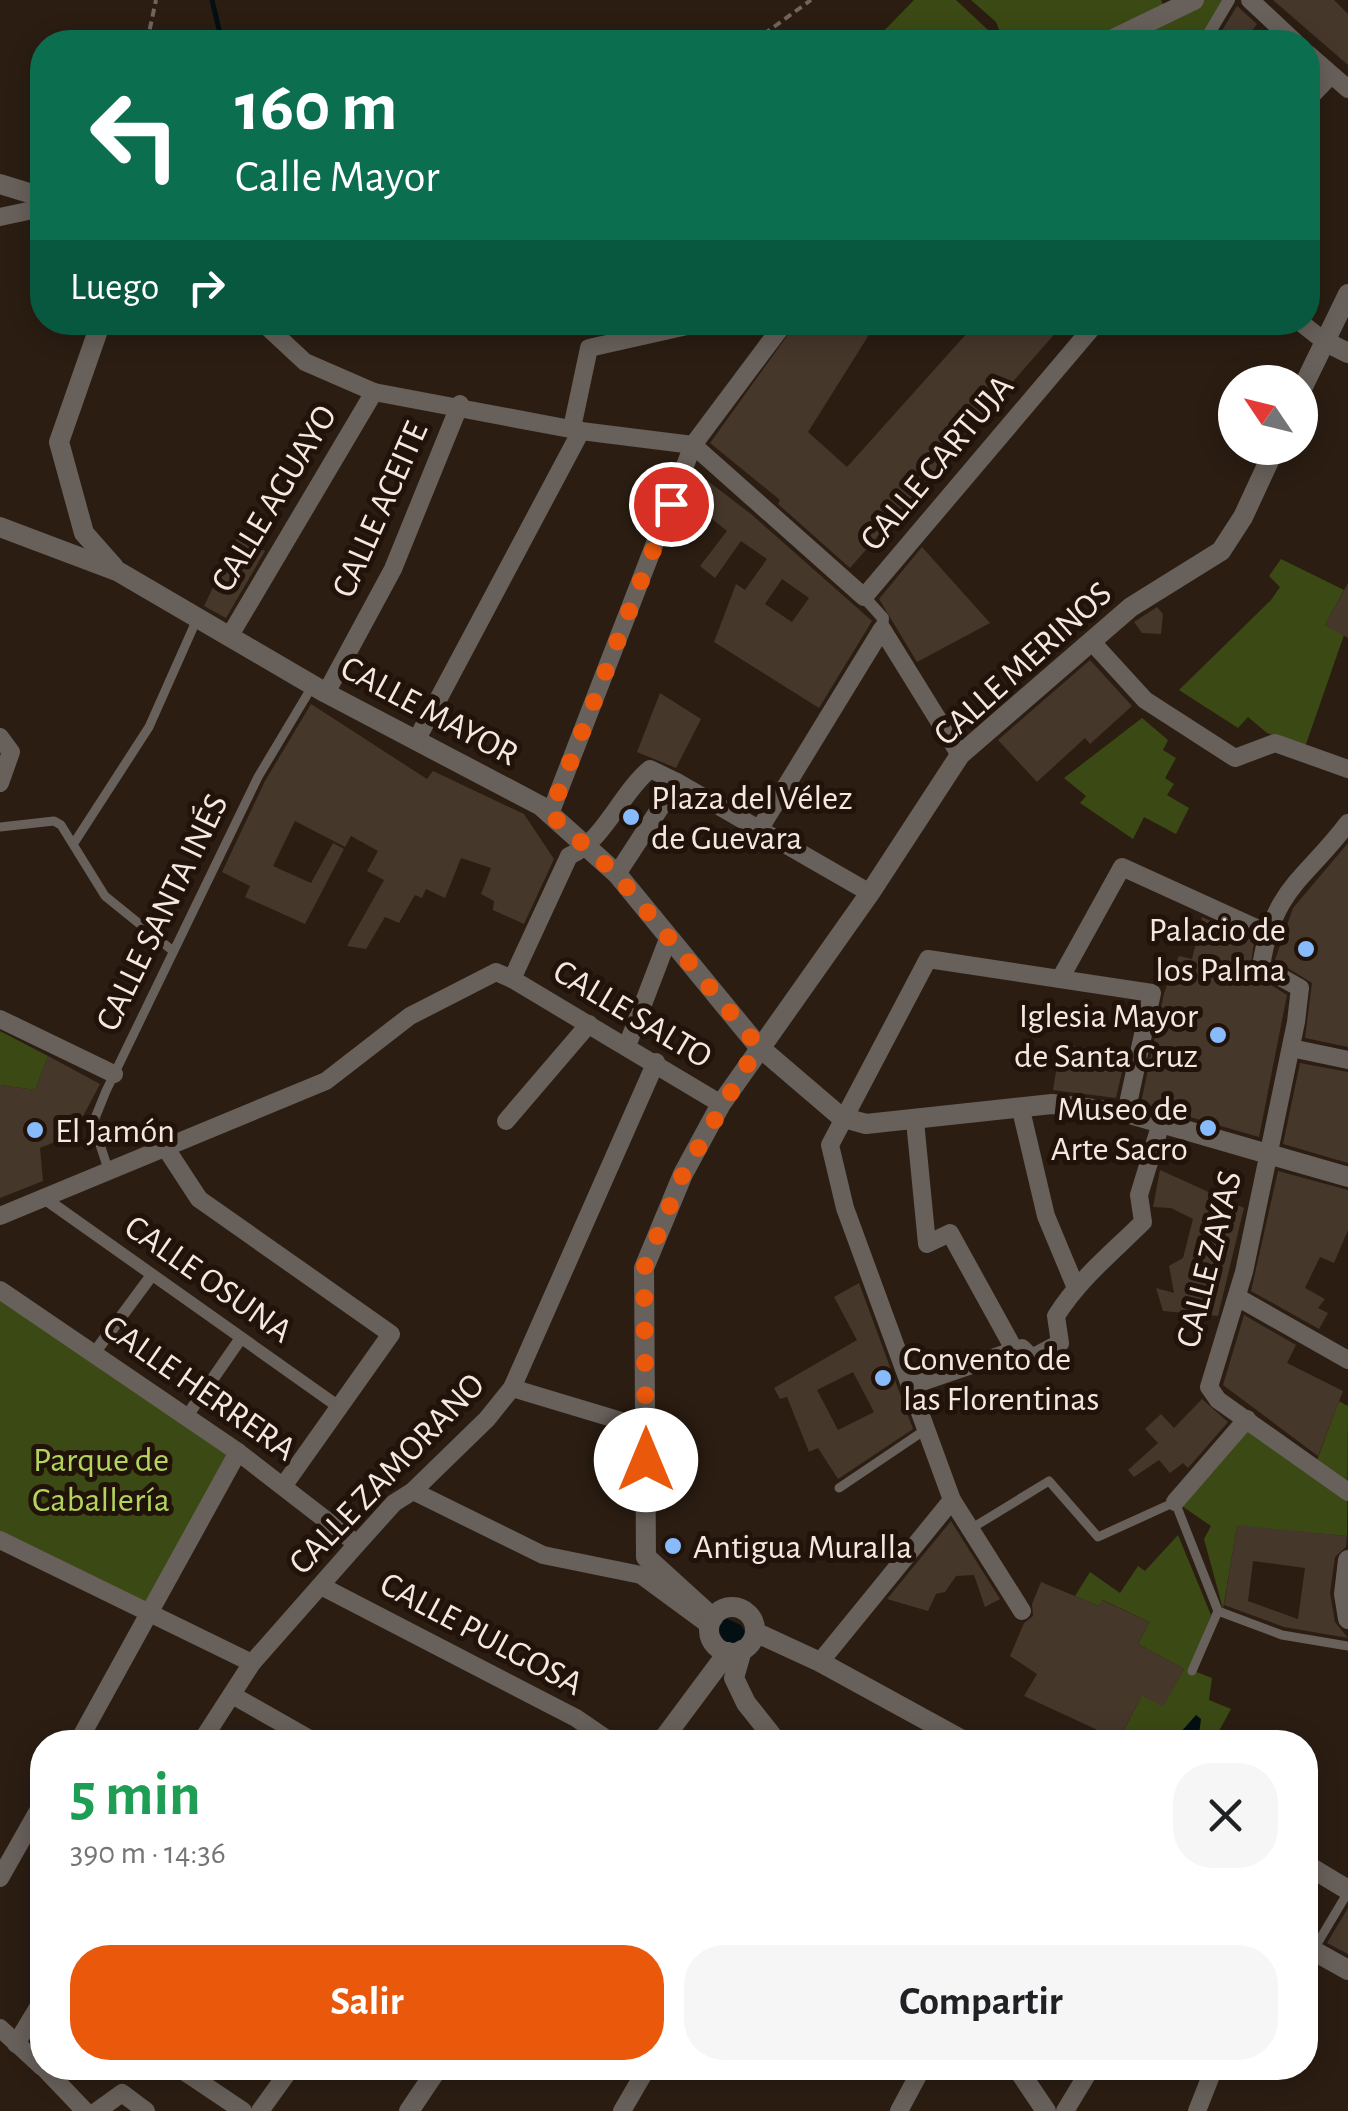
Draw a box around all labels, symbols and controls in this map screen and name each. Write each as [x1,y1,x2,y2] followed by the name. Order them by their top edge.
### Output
[70,70,200,200] icon: left
[235,73,398,143] text: 160 m
[235,155,440,200] text: Calle Mayor
[179,260,234,315] icon: right
[70,269,159,307] text: Luego
[1218,365,1318,465] north arrow
[1218,365,1318,465] map controls
[854,369,1020,557] street label: CALLE CARTUJA
[205,400,343,598] street label: CALLE AGUAYO
[326,417,435,603] street label: CALLE ACEITE
[629,462,714,547] pin
[644,477,699,532] icon: arrive
[927,576,1119,753] street label: CALLE MERINOS
[335,650,524,773] street label: CALLE MAYOR
[651,781,853,856] place label: Plaza del Vélez de Guevara
[88,788,235,1036] street label: CALLE SANTA INÉS
[620,806,642,828] marker: Plaza del Vélez de Guevara
[1149,913,1286,988] place label: Palacio de los Palma
[1295,938,1317,960] marker: Palacio de los Palma
[547,954,717,1075] street label: CALLE SALTO
[1014,999,1199,1074] place label: Iglesia Mayor de Santa Cruz
[1207,1024,1229,1046] marker: Iglesia Mayor de Santa Cruz
[1051,1092,1188,1167] place label: Museo de Arte Sacro
[55,1114,175,1149] place label: El Jamón
[1197,1117,1219,1139] marker: Museo de Arte Sacro
[24,1119,46,1141] marker: El Jamón
[1171,1167,1248,1351] street label: CALLE ZAYAS
[118,1209,298,1349] street label: CALLE OSUNA
[96,1309,302,1467] street label: CALLE HERRERA
[903,1342,1099,1417] place label: Convento de las Florentinas
[283,1367,491,1581] street label: CALLE ZAMORANO
[872,1367,894,1389] marker: Convento de las Florentinas
[594,1408,698,1512] position arrow
[32,1443,170,1518] park label: Parque de Caballería
[693,1530,912,1565] place label: Antigua Muralla
[662,1535,684,1557] marker: Antigua Muralla
[374,1566,588,1702] street label: CALLE PULGOSA
[1173,1763,1278,1868] button: close
[70,1766,201,1826] text: 5 min
[70,1837,226,1869] text: 390 m · 14:36
[70,1945,664,2060] button: Salir
[684,1945,1278,2060] button: Compartir

